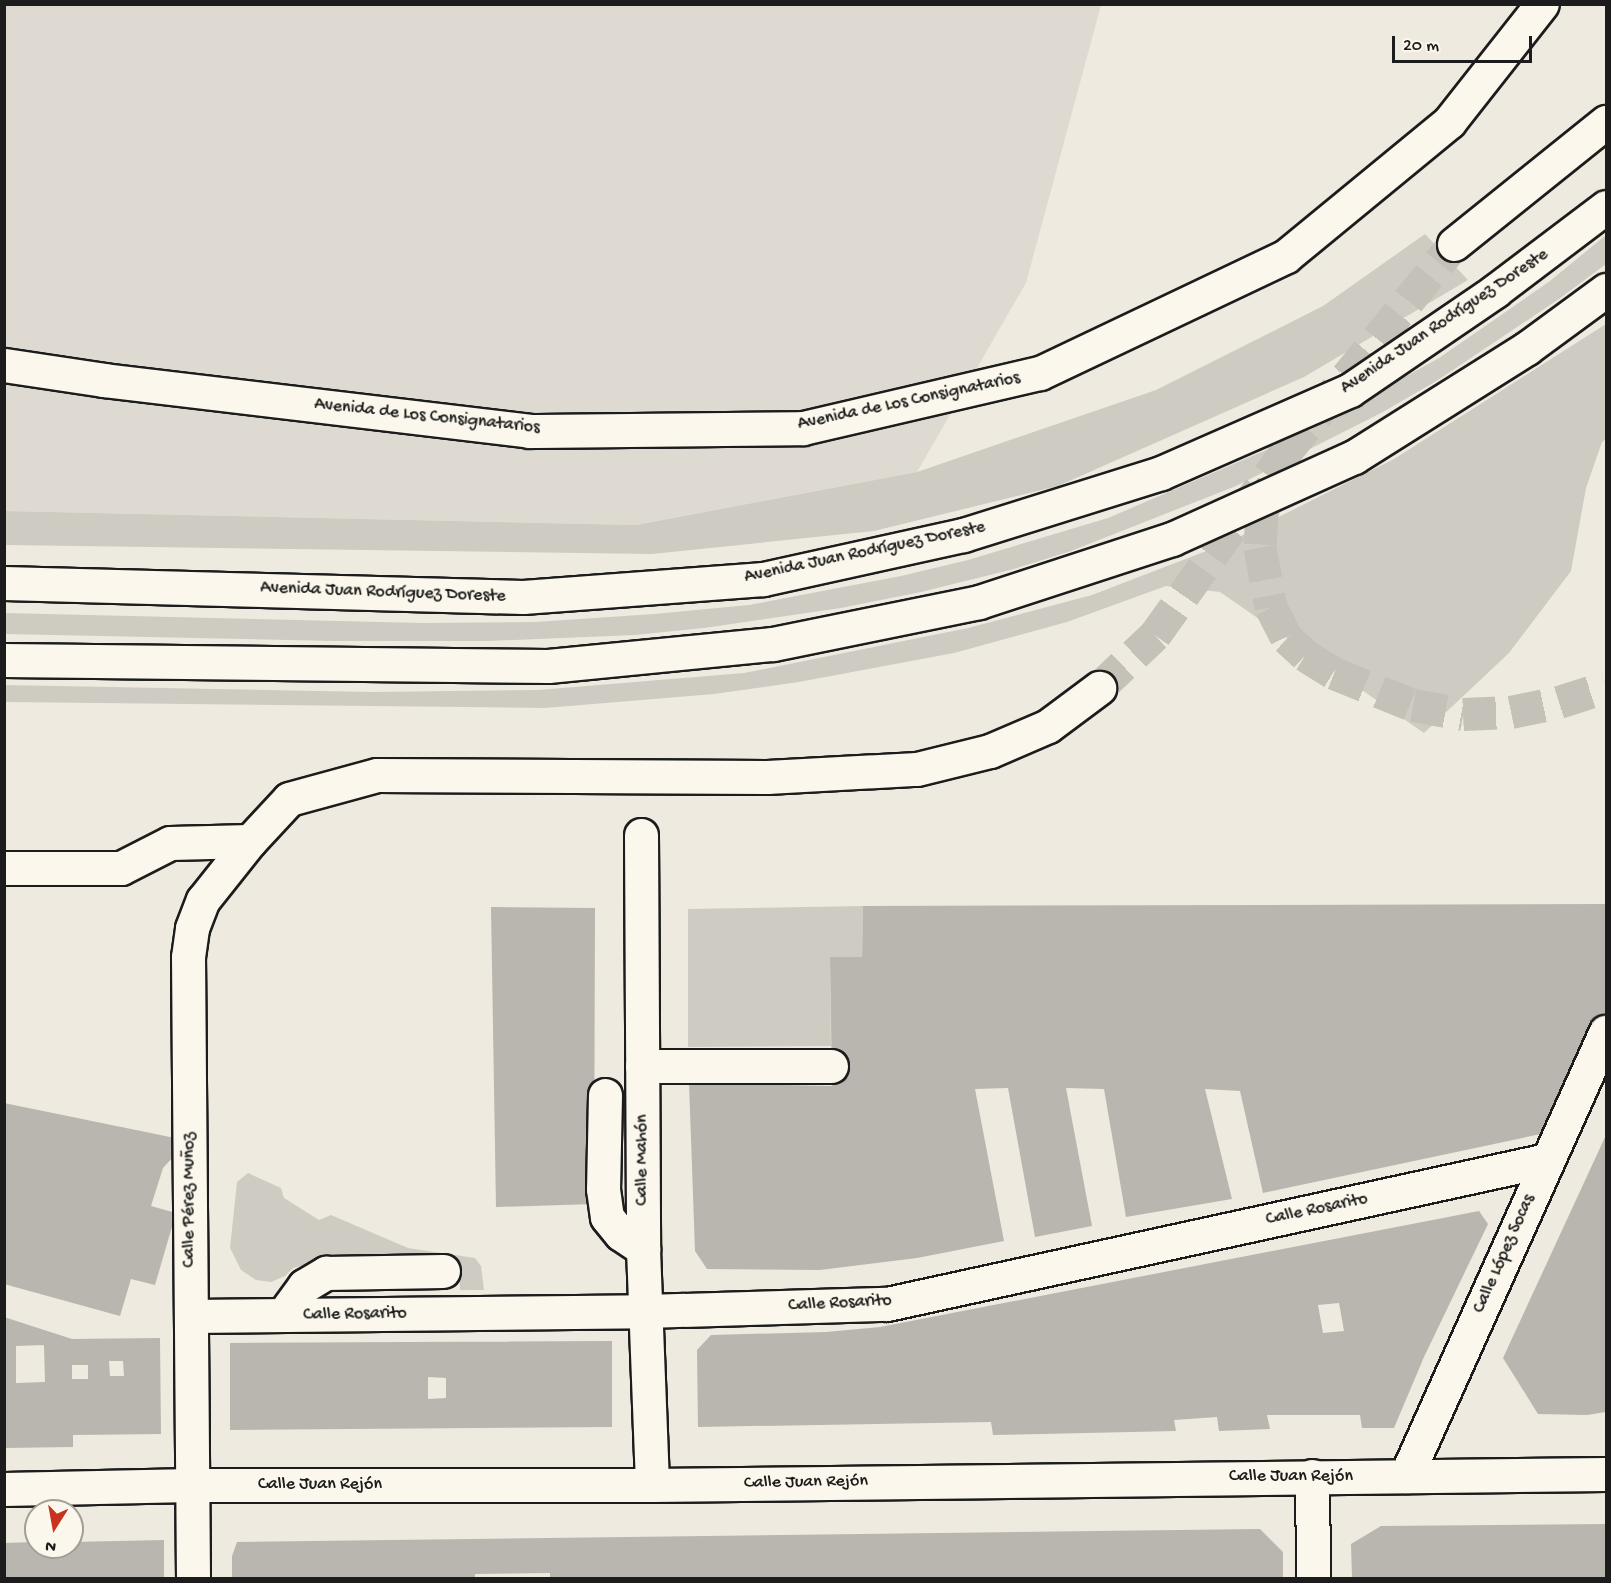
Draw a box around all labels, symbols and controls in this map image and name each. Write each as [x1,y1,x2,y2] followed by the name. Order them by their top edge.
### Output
[1395,24,1534,62] scale bar
[1403,36,1439,57] text: 20 m
[1337,244,1553,400] street label: Avenida Juan Rodríguez Doreste
[796,368,1022,436] street label: Avenida de Los Consignatarios
[313,394,541,440] street label: Avenida de Los Consignatarios
[743,517,987,589] street label: Avenida Juan Rodríguez Doreste
[260,578,506,608] street label: Avenida Juan Rodríguez Doreste
[632,1114,654,1206] street label: Calle Mahón
[179,1132,201,1268] street label: Calle Pérez Muñoz
[1264,1189,1370,1231] street label: Calle Rosarito
[1469,1191,1541,1317] street label: Calle López Socas
[788,1291,892,1317] street label: Calle Rosarito
[303,1303,407,1327] street label: Calle Rosarito
[1229,1466,1353,1488] street label: Calle Juan Rejón
[744,1471,868,1495] street label: Calle Juan Rejón
[258,1474,382,1496] street label: Calle Juan Rejón
[24,1499,84,1559] north arrow
[44,1535,58,1556] text: N

